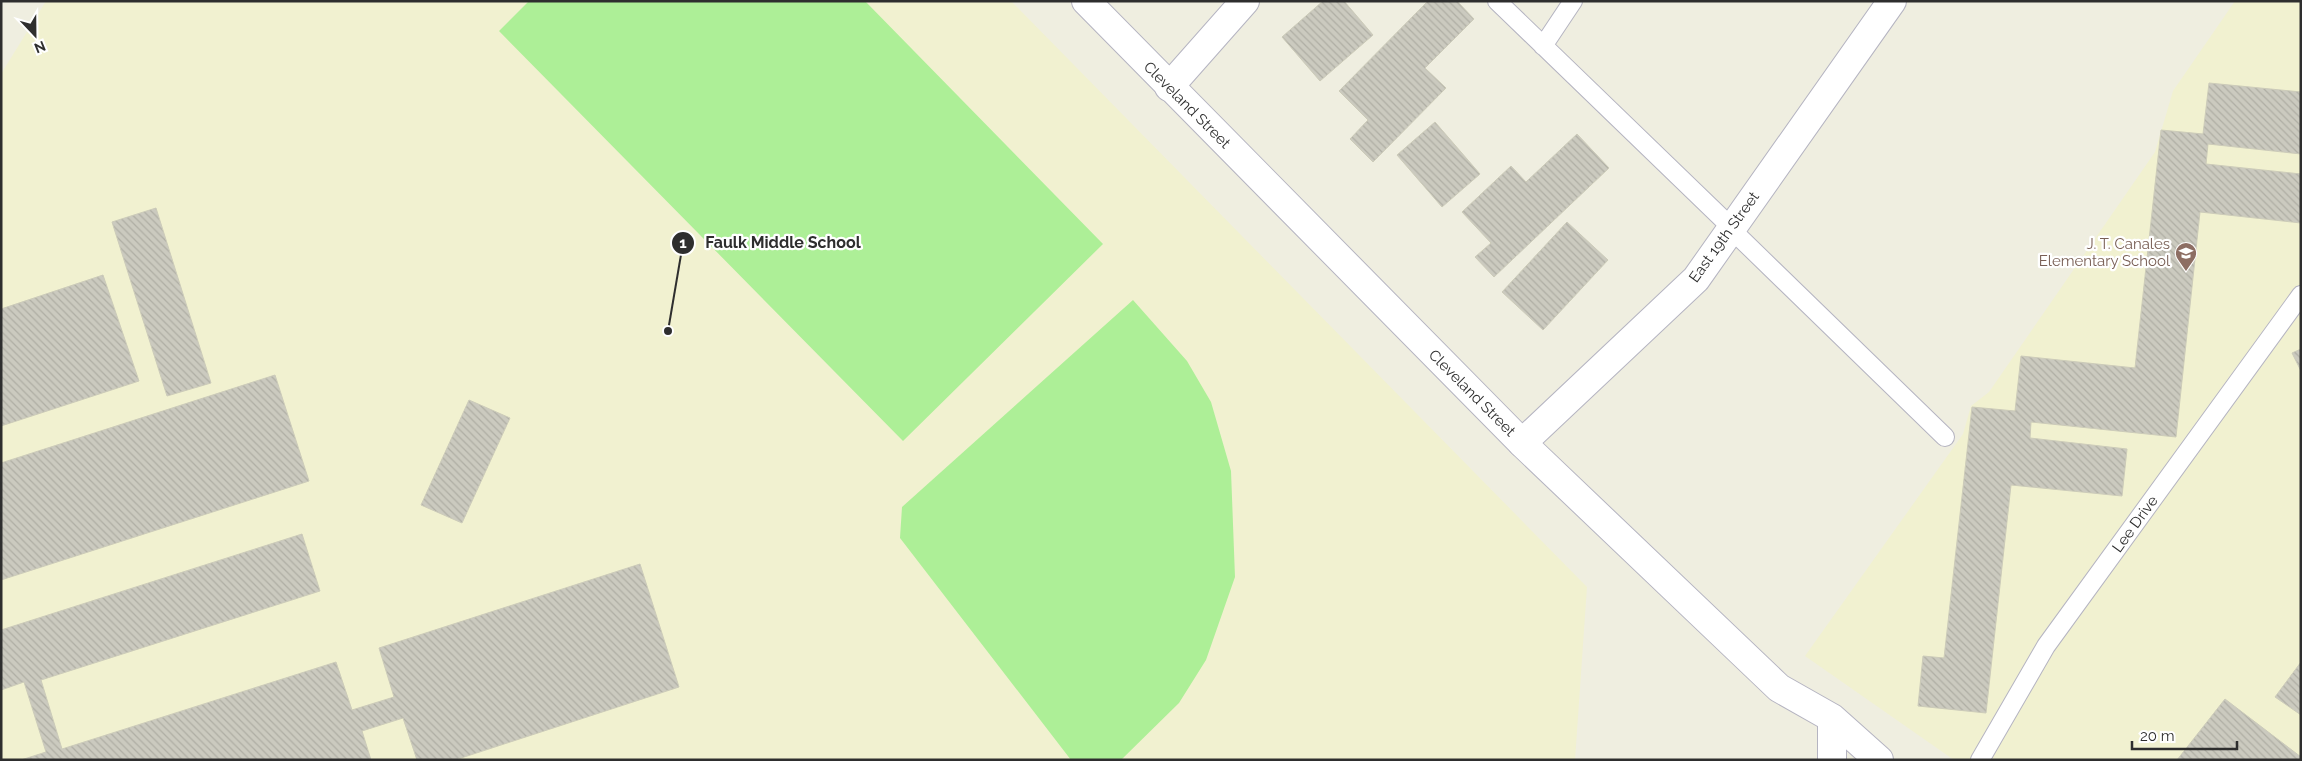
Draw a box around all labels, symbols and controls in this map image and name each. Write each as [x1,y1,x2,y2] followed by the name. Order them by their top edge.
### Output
[10,10,60,60] north arrow
[32,38,48,56] text: N
[1140,58,1234,152] street label: Cleveland Street
[1685,188,1763,286] street label: East 19th Street
[671,227,871,258] callout: Faulk Middle School
[705,233,862,252] text: Faulk Middle School
[679,234,687,252] text: 1
[2039,235,2171,270] place label: J. T. Canales Elementary School
[2174,241,2198,272] school or university icon: J. T. Canales Elementary School
[1425,346,1519,440] street label: Cleveland Street
[2108,492,2162,556] street label: Lee Drive
[2132,718,2237,750] scale bar
[2140,727,2175,745] text: 20 m

